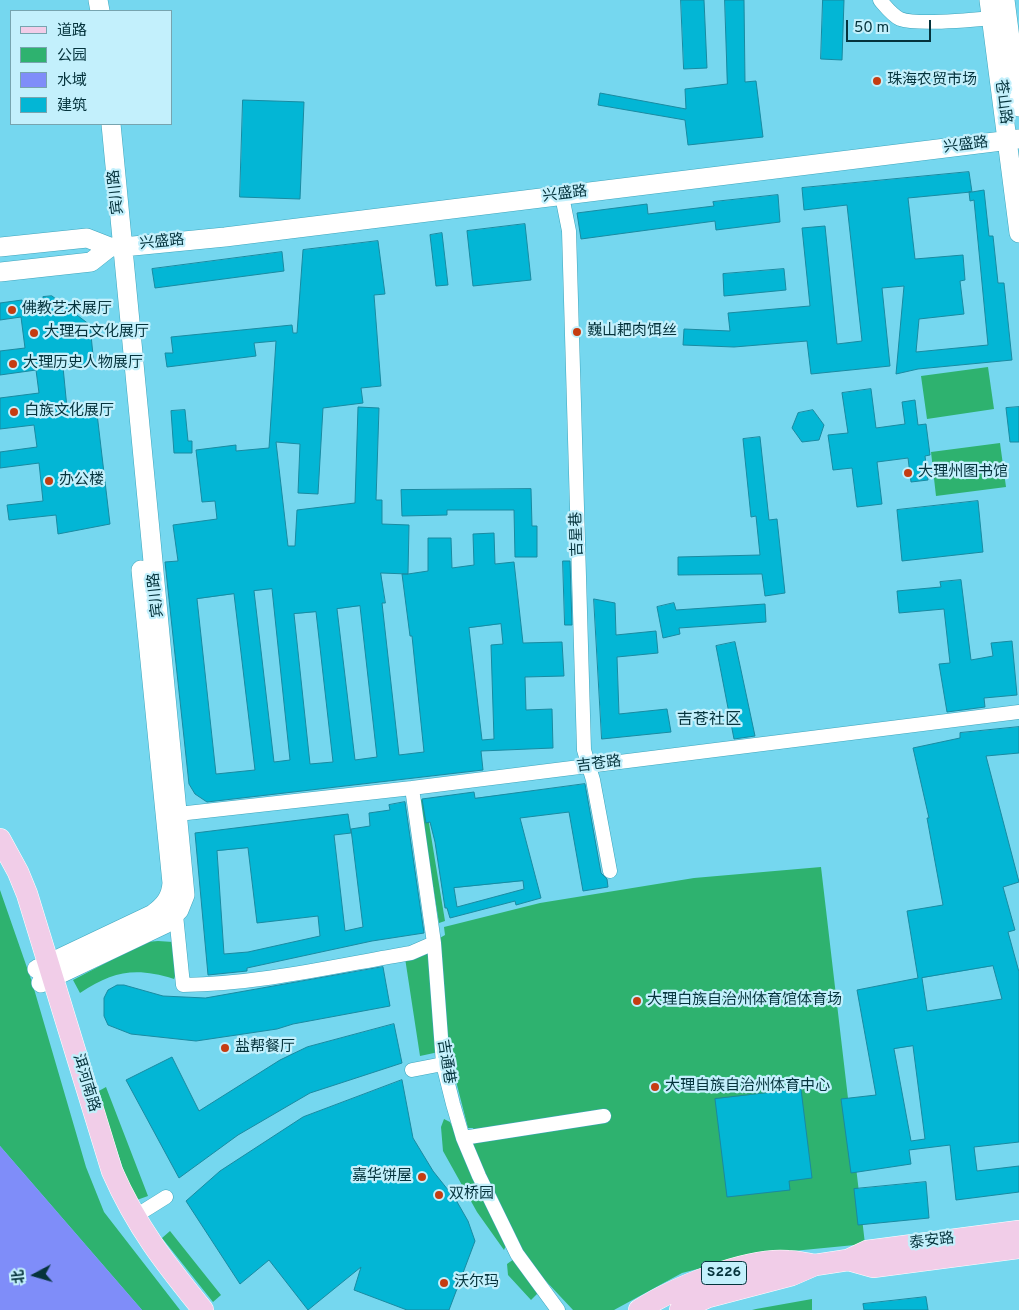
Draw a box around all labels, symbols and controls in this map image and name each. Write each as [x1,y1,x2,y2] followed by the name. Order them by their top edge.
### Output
[10,10,172,125] legend
[849,10,934,42] scale bar
[854,19,889,38] text: 50 m
[57,22,87,41] text: 道路
[57,47,87,66] text: 公园
[57,72,87,91] text: 水域
[887,72,977,90] place label: 珠海农贸市场
[871,75,883,87] marker: 珠海农贸市场
[990,79,1014,125] street label: 苍山路
[57,97,87,116] text: 建筑
[943,134,989,158] street label: 兴盛路
[106,169,128,215] street label: 宾川路
[542,183,588,207] street label: 兴盛路
[139,232,185,254] street label: 兴盛路
[22,301,112,319] place label: 佛教艺术展厅
[6,304,18,316] marker: 佛教艺术展厅
[587,323,677,341] place label: 巍山耙肉饵丝
[44,324,149,342] place label: 大理石文化展厅
[571,326,583,338] marker: 巍山耙肉饵丝
[28,327,40,339] marker: 大理石文化展厅
[23,355,143,373] place label: 大理历史人物展厅
[7,358,19,370] marker: 大理历史人物展厅
[24,403,114,421] place label: 白族文化展厅
[8,406,20,418] marker: 白族文化展厅
[918,464,1008,482] place label: 大理州图书馆
[902,467,914,479] marker: 大理州图书馆
[59,472,104,490] place label: 办公楼
[43,475,55,487] marker: 办公楼
[568,511,588,557] street label: 吉星巷
[146,572,168,618] street label: 宾川路
[677,711,741,731] district label: 吉苍社区
[576,753,622,777] street label: 吉苍路
[647,992,842,1010] place label: 大理白族自治州体育馆体育场
[631,995,643,1007] marker: 大理白族自治州体育馆体育场
[433,1038,457,1086] street label: 吉通巷
[235,1039,295,1057] place label: 盐帮餐厅
[219,1042,231,1054] marker: 盐帮餐厅
[68,1052,102,1114] street label: 洱河南路
[665,1078,830,1096] place label: 大理自族自治州体育中心
[649,1081,661,1093] marker: 大理自族自治州体育中心
[352,1168,412,1186] place label: 嘉华饼屋
[416,1171,428,1183] marker: 嘉华饼屋
[449,1186,494,1204] place label: 双桥园
[433,1189,445,1201] marker: 双桥园
[909,1230,955,1254] street label: 泰安路
[10,1250,60,1300] north arrow
[702,1262,746,1284] road number: S226
[10,1269,29,1284] text: 北
[454,1274,499,1292] place label: 沃尔玛
[438,1277,450,1289] marker: 沃尔玛

